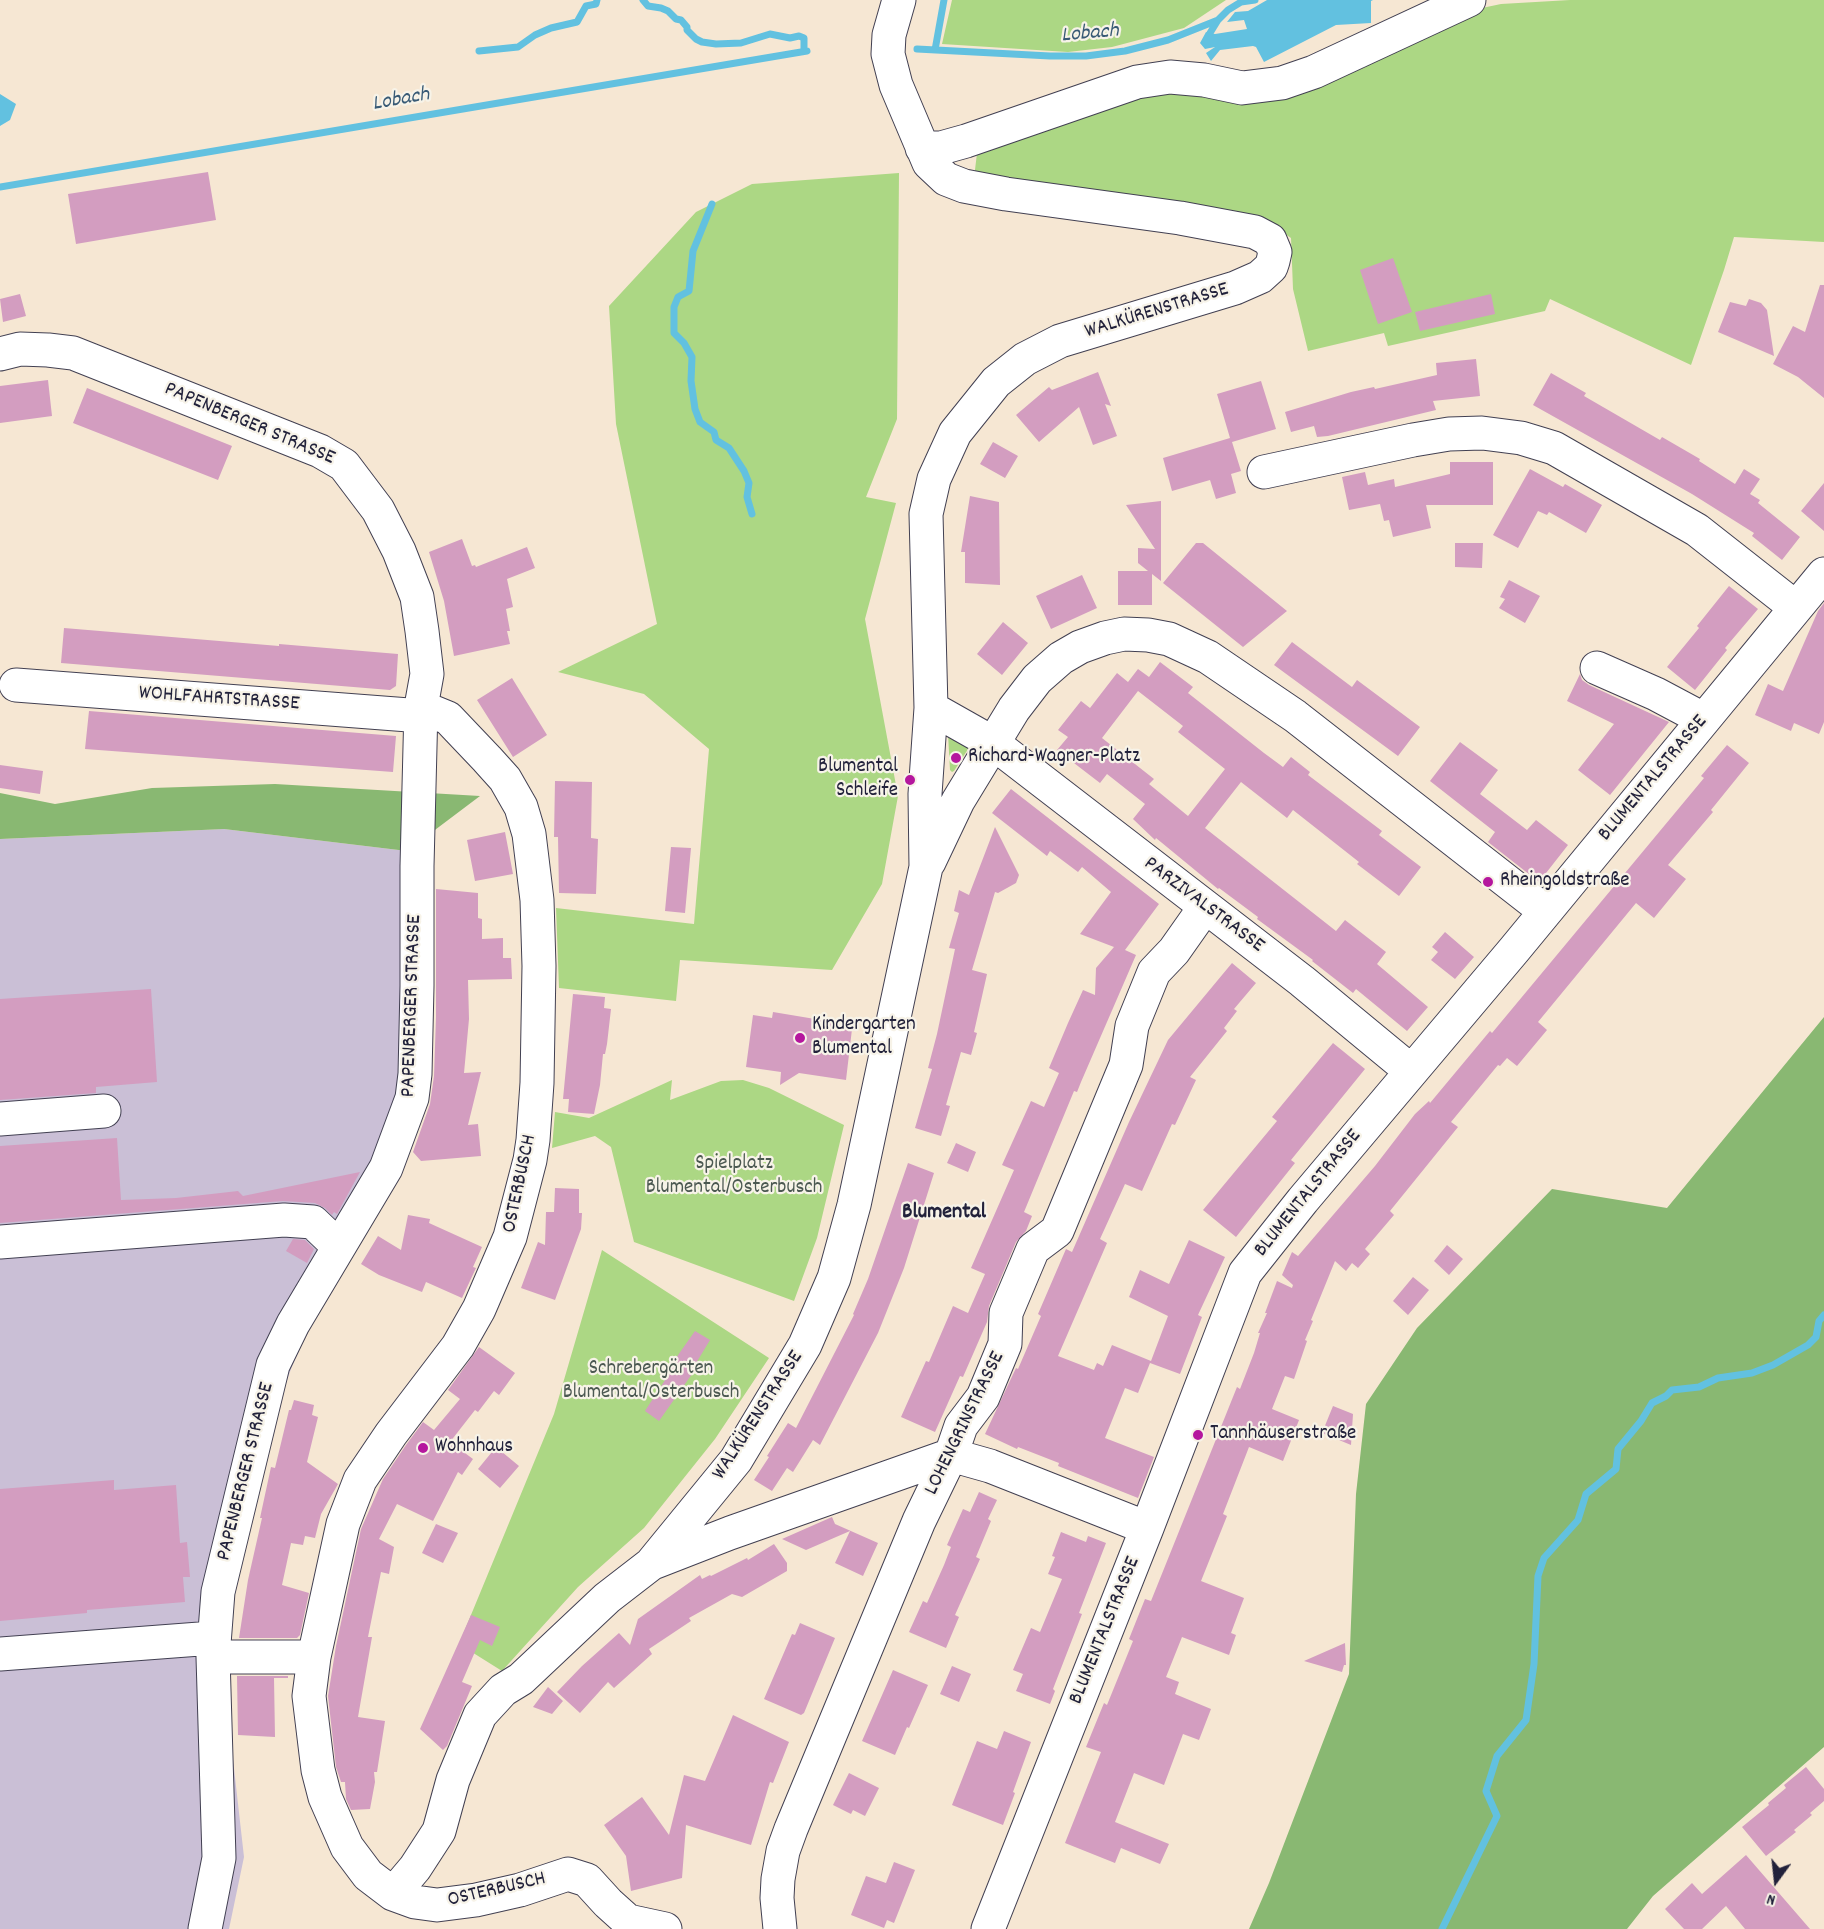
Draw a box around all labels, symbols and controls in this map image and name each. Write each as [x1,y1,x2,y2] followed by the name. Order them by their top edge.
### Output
[1060,19,1120,51] water label: Lobach
[370,83,432,119] water label: Lobach
[1082,278,1232,346] street label: WALKÜRENSTRASSE
[160,378,338,472] street label: PAPENBERGER STRASSE
[138,682,300,718] street label: WOHLFAHRTSTRASSE
[1594,711,1714,847] street label: BLUMENTALSTRASSE
[968,745,1140,771] place label: Richard-Wagner-Platz
[949,751,963,765] marker: Richard-Wagner-Platz
[818,755,898,805] place label: Blumental Schleife
[903,773,917,787] marker: Blumental Schleife
[1138,852,1268,960] street label: PARZIVALSTRASSE
[1500,869,1629,895] place label: Rheingoldstraße
[1481,875,1495,889] marker: Rheingoldstraße
[397,914,429,1098] street label: PAPENBERGER STRASSE
[812,1013,916,1063] place label: Kindergarten Blumental
[793,1031,807,1045] marker: Kindergarten Blumental
[1250,1125,1368,1263] street label: BLUMENTALSTRASSE
[498,1133,544,1235] street label: OSTERBUSCH
[646,1152,822,1202] park label: Spielplatz Blumental/Osterbusch
[902,1201,986,1227] district label: Blumental
[708,1347,810,1485] street label: WALKÜRENSTRASSE
[920,1348,1012,1500] street label: LOHENGRINSTRASSE
[563,1357,739,1407] park label: Schrebergärten Blumental/Osterbusch
[213,1380,281,1564] street label: PAPENBERGER STRASSE
[1210,1422,1356,1448] place label: Tannhäuserstraße
[1191,1428,1205,1442] marker: Tannhäuserstraße
[435,1435,513,1461] place label: Wohnhaus
[416,1441,430,1455] marker: Wohnhaus
[1065,1554,1147,1708] street label: BLUMENTALSTRASSE
[1746,1851,1806,1911] north arrow
[445,1867,549,1915] street label: OSTERBUSCH
[1764,1887,1778,1911] text: N

